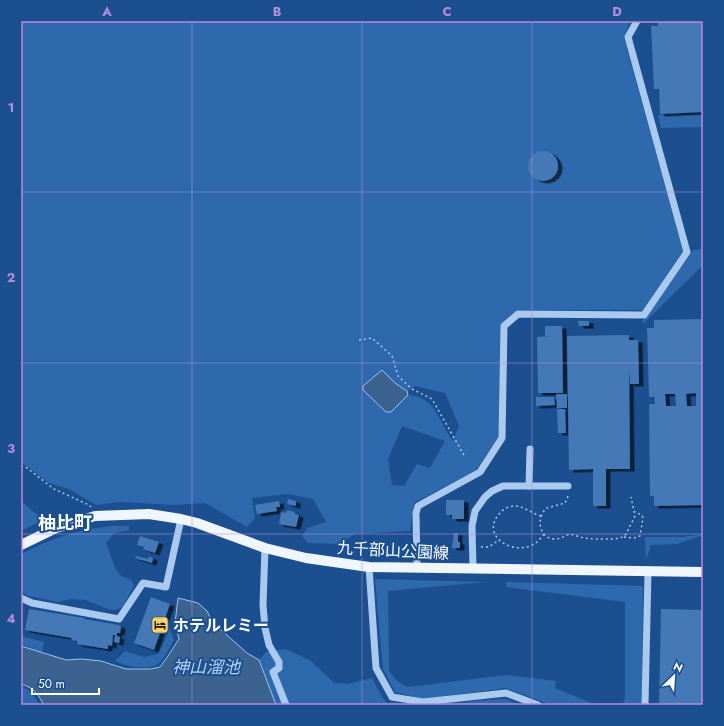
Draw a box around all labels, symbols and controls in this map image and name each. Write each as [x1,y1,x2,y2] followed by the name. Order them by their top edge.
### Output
[101,2,112,21] text: A
[273,2,282,21] text: B
[442,2,452,21] text: C
[612,2,622,21] text: D
[8,98,14,117] text: 1
[7,268,15,287] text: 2
[7,439,15,458] text: 3
[38,510,92,536] district label: 柚比町
[336,536,450,565] street label: 九千部山公園線
[6,609,16,628] text: 4
[173,614,269,637] place label: ホテルレミー
[150,615,170,635] hotel icon: ホテルレミー
[172,655,242,679] water label: 神山溜池
[654,656,694,696] north arrow
[671,658,686,676] text: N
[32,670,99,696] scale bar
[38,675,65,693] text: 50 m

